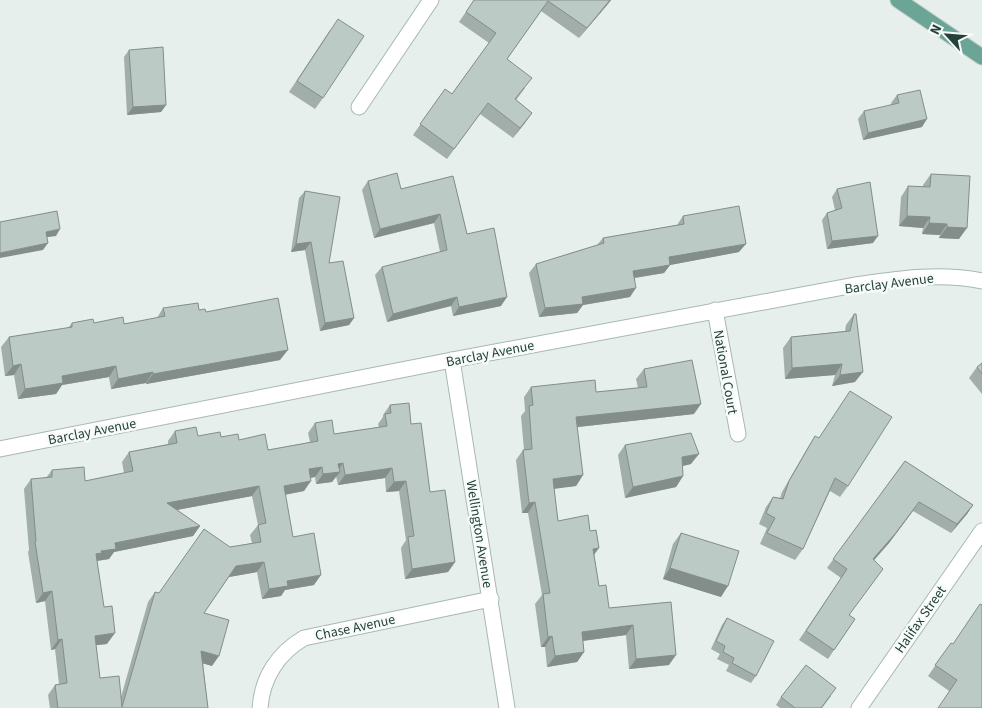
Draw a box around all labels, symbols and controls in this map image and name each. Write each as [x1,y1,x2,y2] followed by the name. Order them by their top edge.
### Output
[922,10,972,60] north arrow
[925,21,947,38] text: N
[843,269,935,299] street label: Barclay Avenue
[708,328,742,416] street label: National Court
[444,336,536,372] street label: Barclay Avenue
[46,414,138,450] street label: Barclay Avenue
[461,479,497,590] street label: Wellington Avenue
[890,582,952,657] street label: Halifax Street
[313,610,397,646] street label: Chase Avenue

